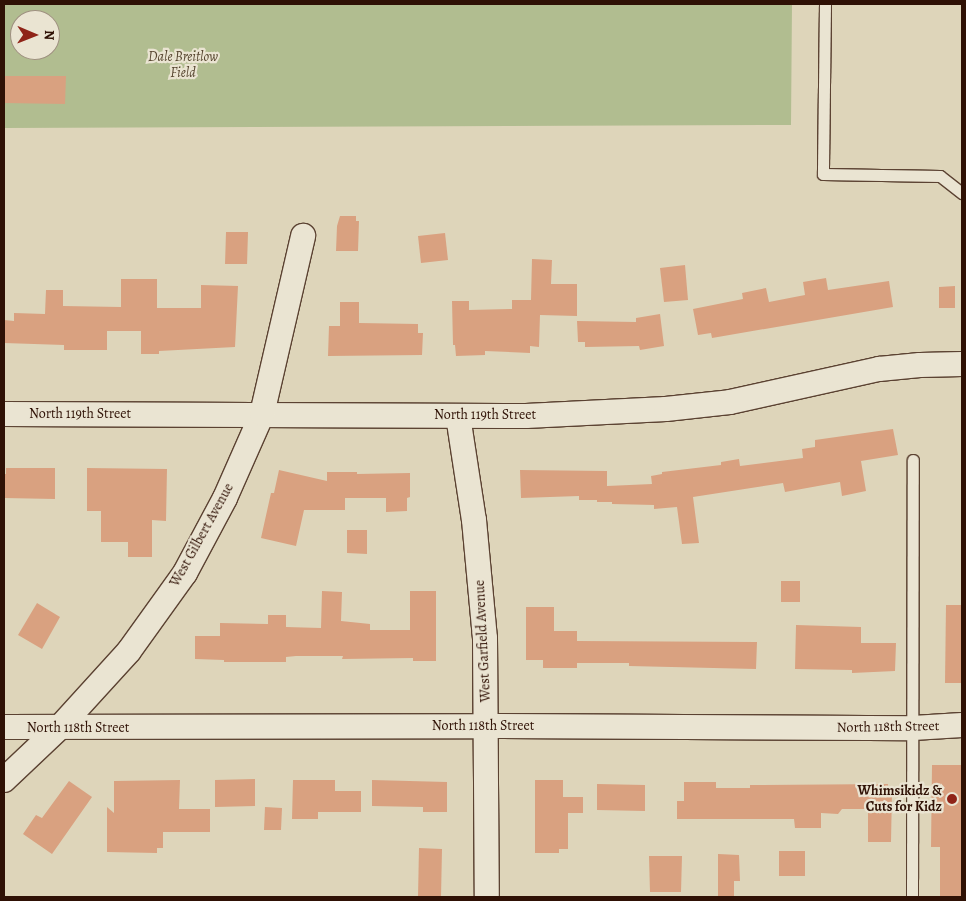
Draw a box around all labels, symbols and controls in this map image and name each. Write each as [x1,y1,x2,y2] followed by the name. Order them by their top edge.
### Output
[10,10,60,60] north arrow
[40,30,59,41] text: N
[148,49,218,82] park label: Dale Breitlow Field
[29,406,131,422] street label: North 119th Street
[434,407,536,423] street label: North 119th Street
[167,480,237,590] street label: West Gilbert Avenue
[471,580,495,702] street label: West Garfield Avenue
[432,718,534,734] street label: North 118th Street
[837,718,939,736] street label: North 118th Street
[27,720,129,736] street label: North 118th Street
[858,783,942,816] place label: Whimsikidz & Cuts for Kidz
[946,793,958,805] marker: Whimsikidz & Cuts for Kidz

